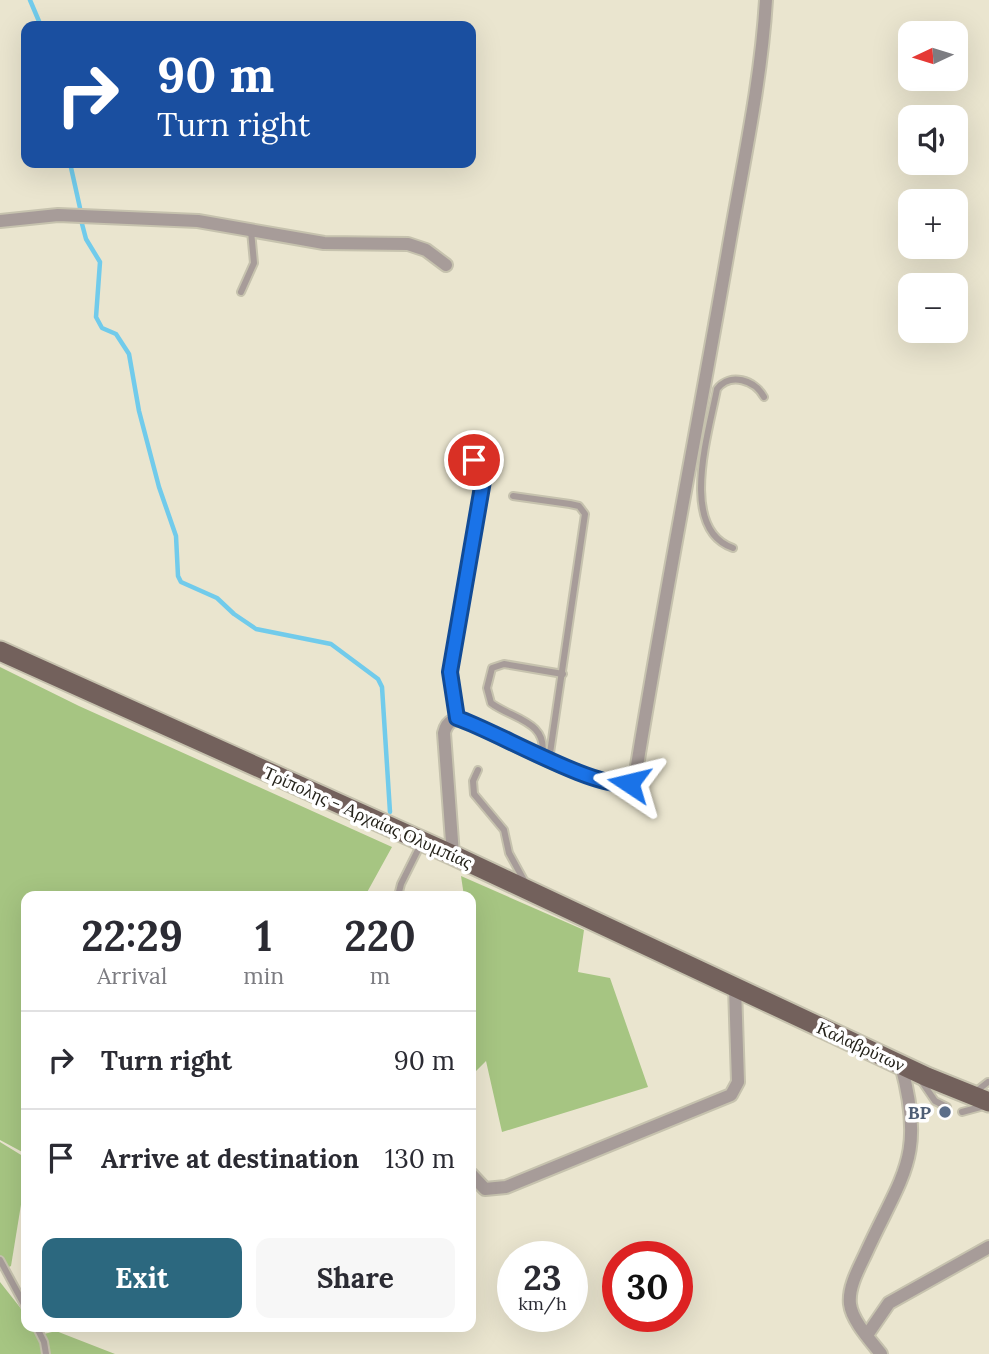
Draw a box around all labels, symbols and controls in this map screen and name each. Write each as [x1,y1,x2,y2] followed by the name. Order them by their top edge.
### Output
[898,21,968,91] north arrow
[898,21,968,343] map controls
[157,43,274,105] text: 90 m
[42,49,133,140] icon: right
[157,104,310,145] text: Turn right
[898,105,968,175] button: sound
[898,189,968,259] button: +
[898,273,968,343] button: −
[444,430,504,490] pin
[455,441,493,479] icon: arrive
[592,746,666,820] position arrow
[260,761,476,873] street label: Τρίπολης - Αρχαίας Ολυμπίας
[81,909,183,963] text: 22:29
[255,909,272,963] text: 1
[344,909,416,963] text: 220
[97,961,167,990] text: Arrival
[243,961,284,990] text: min
[370,961,390,990] text: m
[813,1016,909,1076] street label: Καλαβρύτων
[42,1041,80,1079] icon: right
[101,1044,232,1077] text: Turn right
[394,1044,455,1077] text: 90 m
[908,1101,931,1124] place label: BP
[937,1104,953,1120] marker: BP
[42,1139,80,1177] icon: arrive
[101,1142,359,1175] text: Arrive at destination
[385,1142,455,1175] text: 130 m
[42,1238,242,1318] button: Exit
[256,1238,455,1318] button: Share
[602,1241,693,1332] speed limit sign: 30
[523,1255,562,1300] text: 23
[518,1292,567,1315] text: km/h

